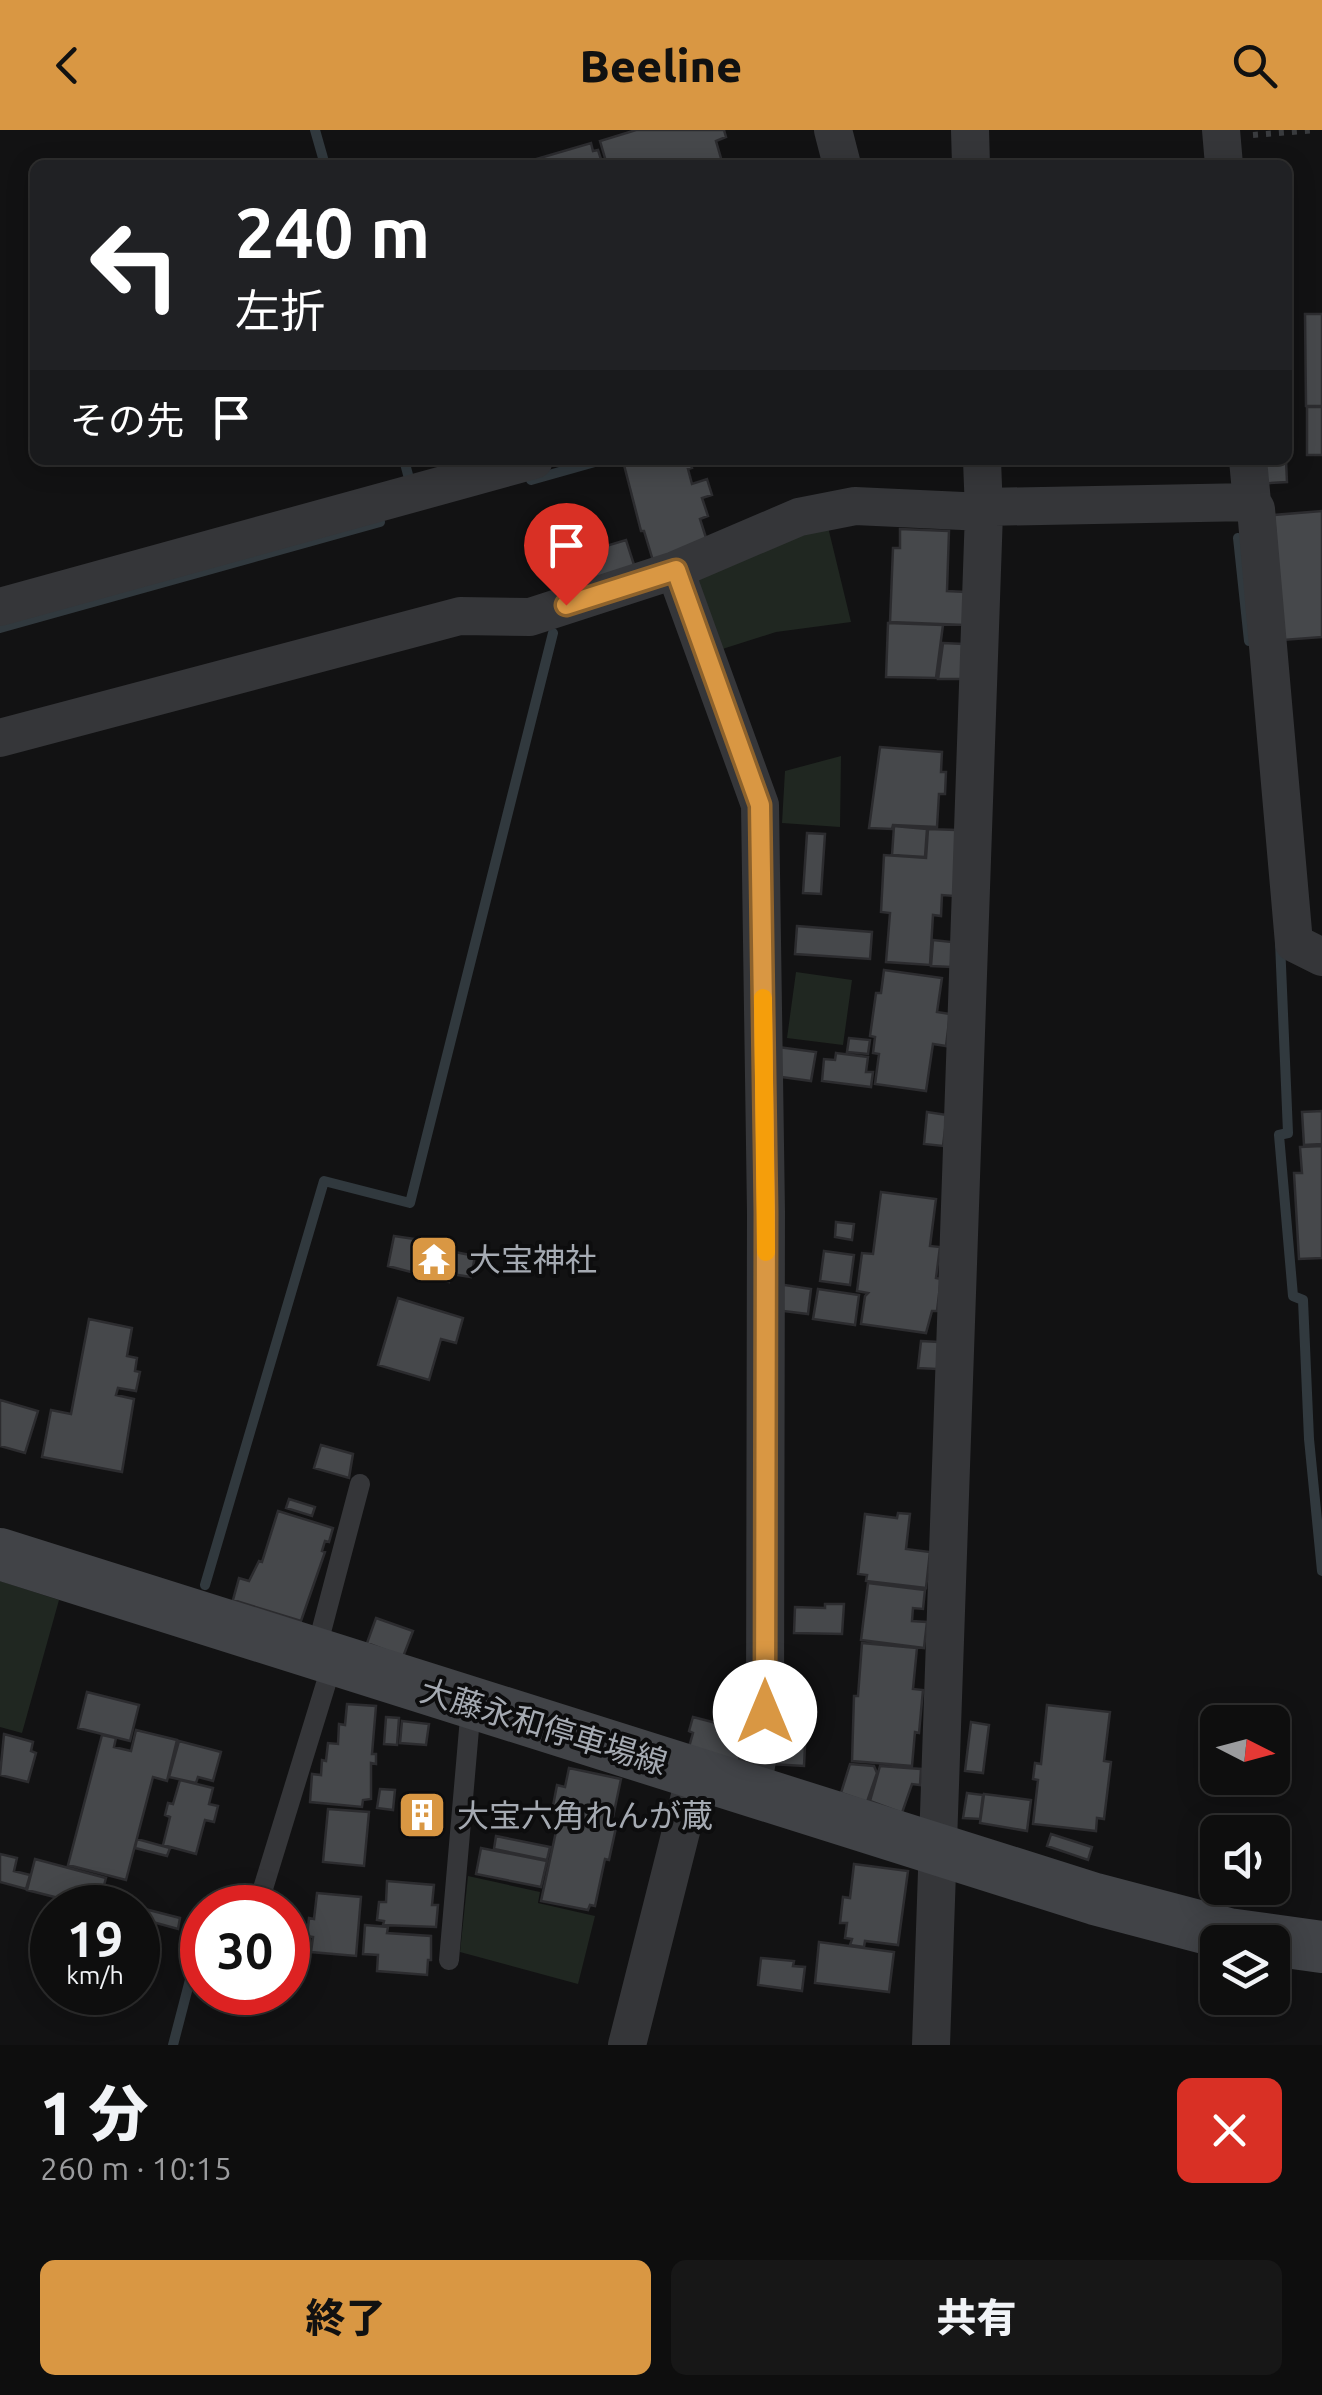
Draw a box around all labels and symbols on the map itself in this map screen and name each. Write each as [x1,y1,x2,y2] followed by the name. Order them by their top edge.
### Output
[524,503,609,606] pin
[408,1233,460,1285] temple icon: 大宝神社
[469,1241,597,1277] place label: 大宝神社
[713,1660,817,1764] position arrow
[416,1671,672,1781] street label: 大藤永和停車場線
[1200,1705,1290,1795] north arrow
[396,1789,448,1841] building icon: 大宝六角れんが蔵
[457,1797,713,1833] place label: 大宝六角れんが蔵
[180,1885,310,2015] speed limit sign: 30

